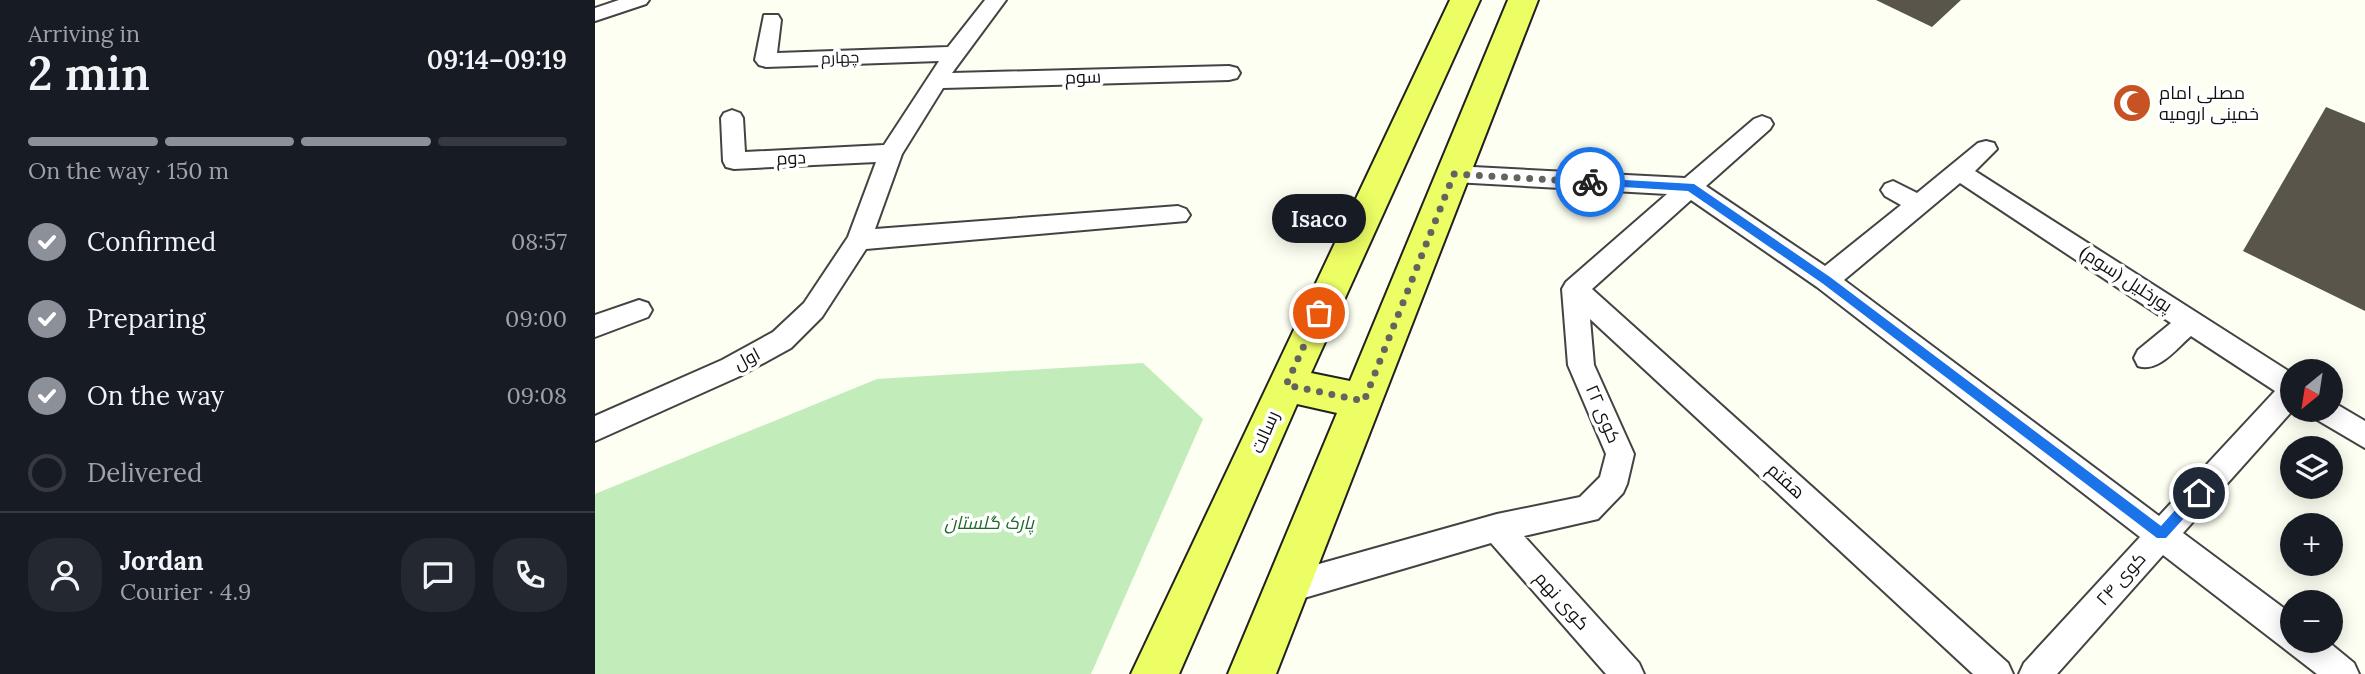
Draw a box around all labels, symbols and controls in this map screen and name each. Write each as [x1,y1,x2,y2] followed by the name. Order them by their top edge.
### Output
[28,19,140,48] text: Arriving in
[427,43,567,76] text: 09:14–09:19
[28,44,150,103] text: 2 min
[820,46,860,70] street label: چهارم
[1064,64,1102,90] street label: سوم
[2159,81,2259,125] place label: مصلی امام خمینی ارومیه
[2111,82,2153,124] mosque icon: مصلی امام خمینی ارومیه
[776,145,806,171] street label: دوم
[1555,147,1625,217] courier
[28,156,229,185] text: On the way · 150 m
[1571,163,1609,201] icon: bike
[1272,194,1366,243] callout: Isaco
[1291,204,1347,233] text: Isaco
[28,223,66,261] icon: check
[87,225,216,258] text: Confirmed
[511,227,567,256] text: 08:57
[2075,240,2177,318] street label: پورخلیل (سوم)
[1289,283,1349,343] pin
[1300,294,1338,332] icon: bag
[28,300,66,338] icon: check
[87,302,206,335] text: Preparing
[505,304,567,333] text: 09:00
[730,342,764,375] street label: اول
[2280,359,2343,422] north arrow
[2280,359,2343,653] map controls
[28,377,66,415] icon: check
[87,379,224,412] text: On the way
[506,381,567,410] text: 09:08
[1581,381,1626,447] street label: کوی ۲۲
[1245,407,1284,457] street label: رسالت
[2280,436,2343,499] button: layers
[87,456,203,489] text: Delivered
[1762,458,1810,504] street label: هفتم
[2169,463,2229,523] pin
[2180,474,2218,512] icon: home
[944,511,1035,535] park label: پارک گلستان
[2280,513,2343,576] button: +
[28,538,102,612] button: person
[401,538,475,612] button: chat
[493,538,567,612] button: phone
[120,544,204,577] text: Jordan
[2091,547,2151,610] street label: کوی ۲۴
[1529,567,1595,635] street label: کوی نهم
[120,577,251,606] text: Courier · 4.9
[2280,590,2343,653] button: −

